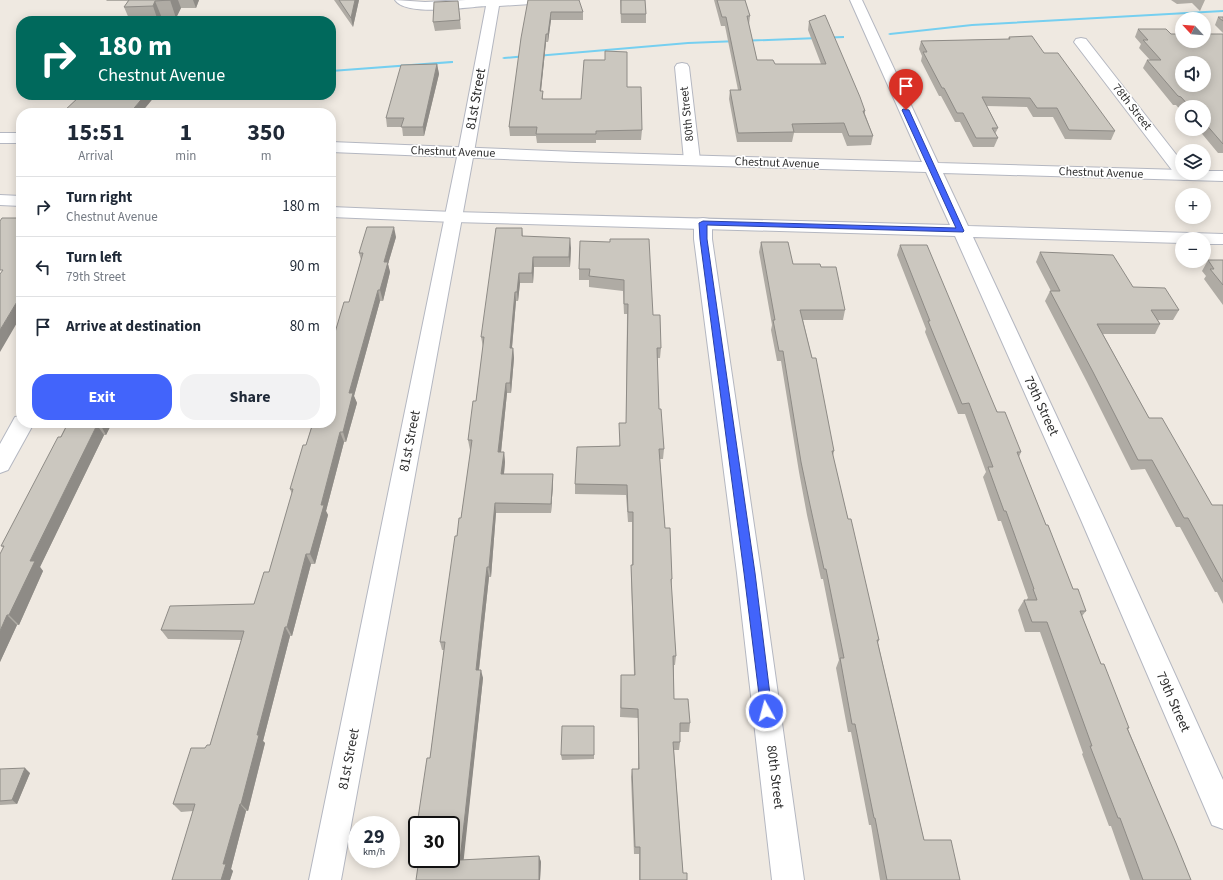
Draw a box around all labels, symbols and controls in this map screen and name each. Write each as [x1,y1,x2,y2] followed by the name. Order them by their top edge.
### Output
[1175,12,1211,48] north arrow
[1175,12,1211,268] map controls
[98,26,172,66] text: 180 m
[32,32,84,84] icon: right
[1175,56,1211,92] button: sound
[98,63,225,88] text: Chestnut Avenue
[461,66,491,131] street label: 81st Street
[889,69,923,110] pin
[895,75,917,97] icon: arrive
[1108,80,1156,134] street label: 78th Street
[676,86,698,142] street label: 80th Street
[1175,100,1211,136] button: search
[67,115,125,150] text: 15:51
[180,115,192,150] text: 1
[247,115,285,150] text: 350
[410,142,496,162] street label: Chestnut Avenue
[1175,144,1211,180] button: layers
[78,147,113,165] text: Arrival
[175,147,196,165] text: min
[261,147,272,165] text: m
[734,153,820,173] street label: Chestnut Avenue
[1058,163,1144,183] street label: Chestnut Avenue
[66,187,132,208] text: Turn right
[1175,188,1211,224] button: +
[32,196,54,218] icon: right
[282,196,320,217] text: 180 m
[66,208,158,226] text: Chestnut Avenue
[1175,232,1211,268] button: −
[66,247,122,268] text: Turn left
[32,256,54,278] icon: left
[290,256,320,277] text: 90 m
[66,268,126,286] text: 79th Street
[32,316,54,338] icon: arrive
[66,316,201,337] text: Arrive at destination
[290,316,320,337] text: 80 m
[1018,373,1064,440] street label: 79th Street
[32,374,172,420] button: Exit
[180,374,320,420] button: Share
[394,408,426,473] street label: 81st Street
[1151,669,1195,736] street label: 79th Street
[745,690,787,732] position arrow
[333,726,365,791] street label: 81st Street
[761,744,789,810] street label: 80th Street
[408,816,460,868] speed limit sign: 30
[363,823,385,851] text: 29
[363,845,385,859] text: km/h

